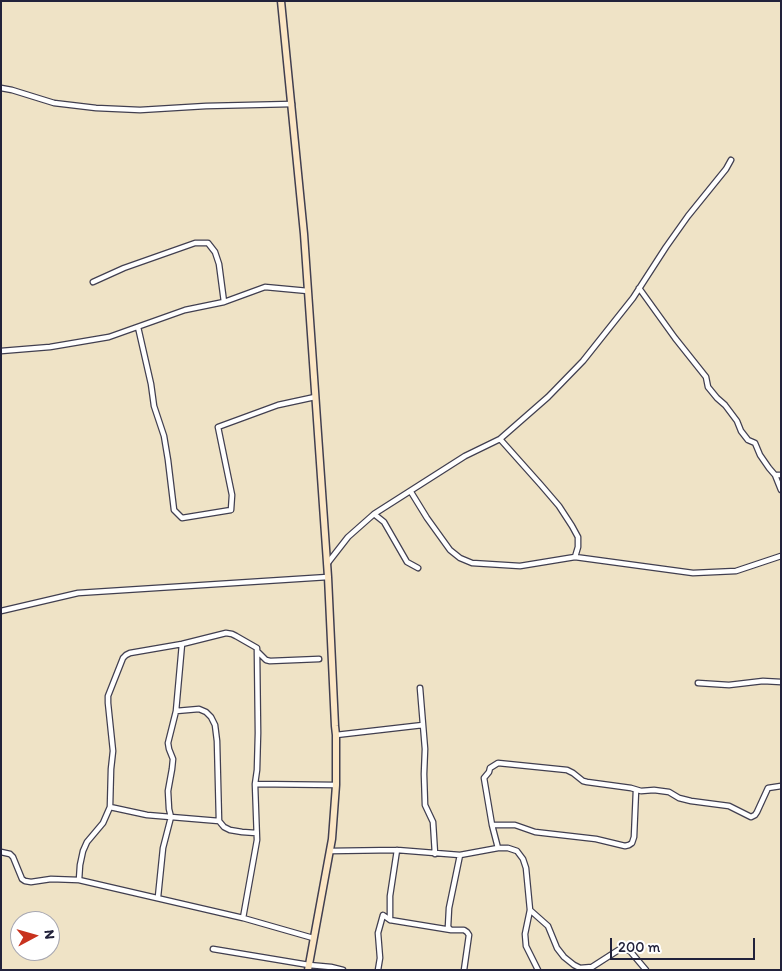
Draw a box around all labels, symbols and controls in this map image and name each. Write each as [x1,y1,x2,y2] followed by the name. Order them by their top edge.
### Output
[10,911,60,961] north arrow
[612,928,757,960] scale bar
[40,929,58,940] text: N
[618,938,660,956] text: 200 m

